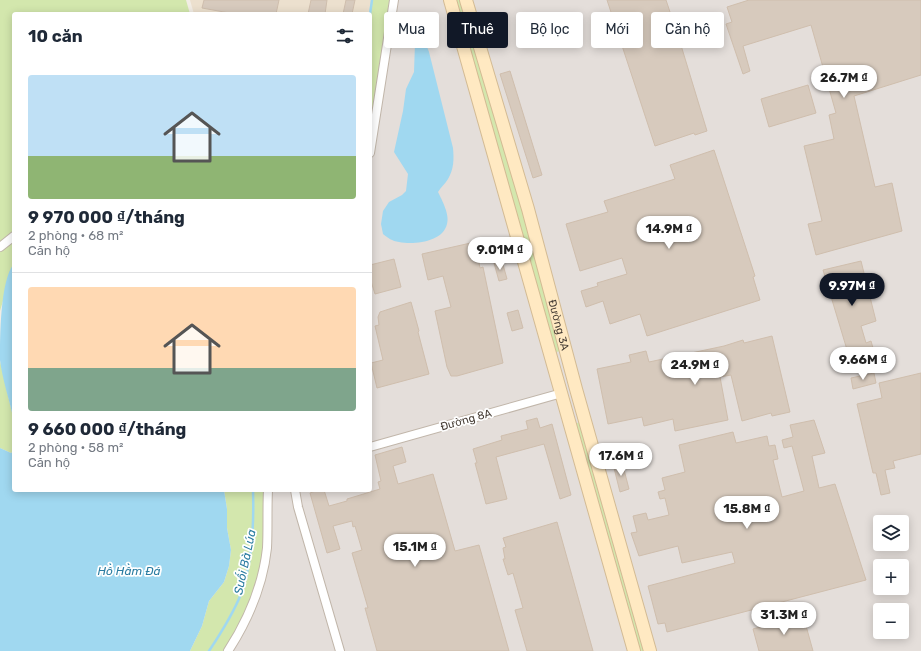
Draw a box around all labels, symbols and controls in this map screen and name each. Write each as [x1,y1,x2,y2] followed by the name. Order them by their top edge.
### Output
[384,12,439,48] chip: Mua
[447,12,508,48] chip: Thuê
[516,12,583,48] chip: Bộ lọc
[591,12,643,48] chip: Mới
[651,12,724,48] chip: Căn hộ
[334,25,356,47] icon: filters
[28,26,83,46] text: 10 căn
[807,65,881,99] pin: 26.7M ₫
[820,70,868,85] text: 26.7M ₫
[156,101,228,173] icon: home
[28,207,185,227] text: 9 970 000 ₫/tháng
[632,216,706,250] pin: 14.9M ₫
[646,221,692,236] text: 14.9M ₫
[28,228,124,243] text: 2 phòng · 68 m²
[463,237,537,271] pin: 9.01M ₫
[477,242,523,257] text: 9.01M ₫
[28,243,70,258] text: Căn hộ
[815,273,889,307] pin: 9.97M ₫
[829,278,875,293] text: 9.97M ₫
[546,298,572,352] street label: Đường 3A
[156,313,228,385] icon: home
[826,347,900,381] pin: 9.66M ₫
[658,352,732,386] pin: 24.9M ₫
[839,352,887,367] text: 9.66M ₫
[671,357,719,372] text: 24.9M ₫
[439,406,494,433] street label: Đường 8A
[28,419,186,439] text: 9 660 000 ₫/tháng
[28,440,123,455] text: 2 phòng · 58 m²
[584,443,658,477] pin: 17.6M ₫
[598,448,644,463] text: 17.6M ₫
[28,455,70,470] text: Căn hộ
[710,496,784,530] pin: 15.8M ₫
[723,501,771,516] text: 15.8M ₫
[873,515,909,639] map controls
[873,515,909,551] button: layers
[231,528,259,596] water label: Suối Bà Lúa
[378,534,452,568] pin: 15.1M ₫
[393,539,437,554] text: 15.1M ₫
[873,559,909,595] button: +
[97,563,161,578] water label: Hồ Hầm Đá
[747,602,821,636] pin: 31.3M ₫
[873,603,909,639] button: −
[760,607,808,622] text: 31.3M ₫

